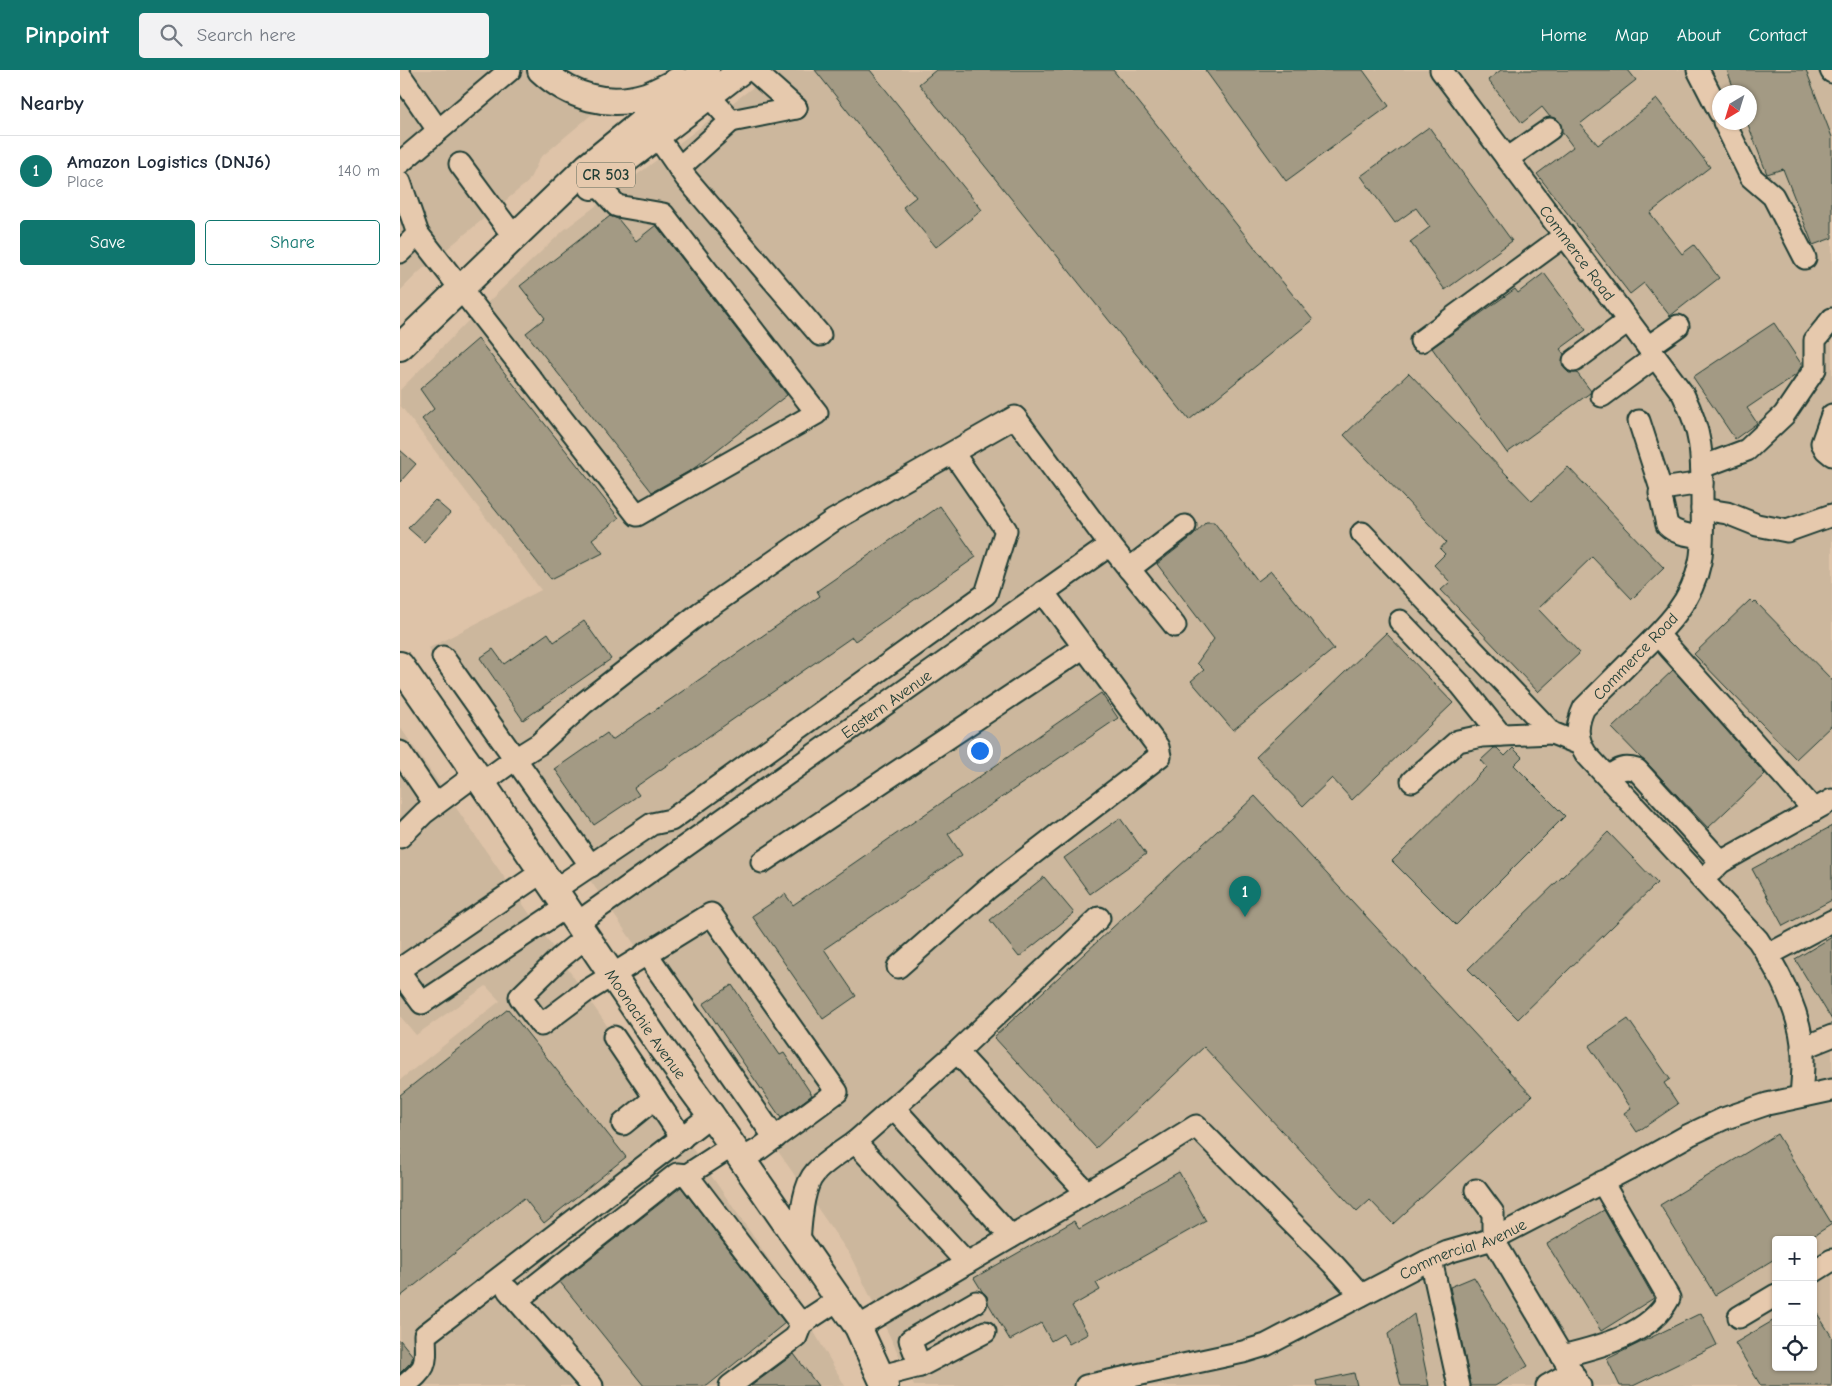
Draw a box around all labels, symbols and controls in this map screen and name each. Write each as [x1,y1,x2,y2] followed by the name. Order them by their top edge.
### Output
[139,13,489,58] search box
[25,21,109,49] text: Pinpoint
[157,21,185,49] icon: search
[197,24,296,46] text: Search here
[1540,25,1587,46] text: Home
[1615,25,1649,46] text: Map
[1677,25,1721,46] text: About
[1749,25,1807,46] text: Contact
[1712,85,1757,130] north arrow
[20,91,84,115] text: Nearby
[67,151,271,173] text: Amazon Logistics (DNJ6)
[33,162,39,180] text: 1
[338,162,380,180] text: 140 m
[577,162,635,188] road number: CR 503
[67,173,103,191] text: Place
[1535,202,1618,304] street label: Commerce Road
[20,220,195,265] button: Save
[205,220,380,265] button: Share
[1590,609,1682,704] street label: Commerce Road
[838,667,935,743] street label: Eastern Avenue
[967,738,993,764] your location
[1229,876,1261,917] pin: 1
[601,966,689,1083] street label: Moonachie Avenue
[1396,1215,1530,1284] street label: Commercial Avenue
[1772,1236,1817,1371] map controls
[1772,1236,1817,1281] button: +
[1772,1281,1817,1326] button: −
[1772,1326,1817,1371] button: locate

